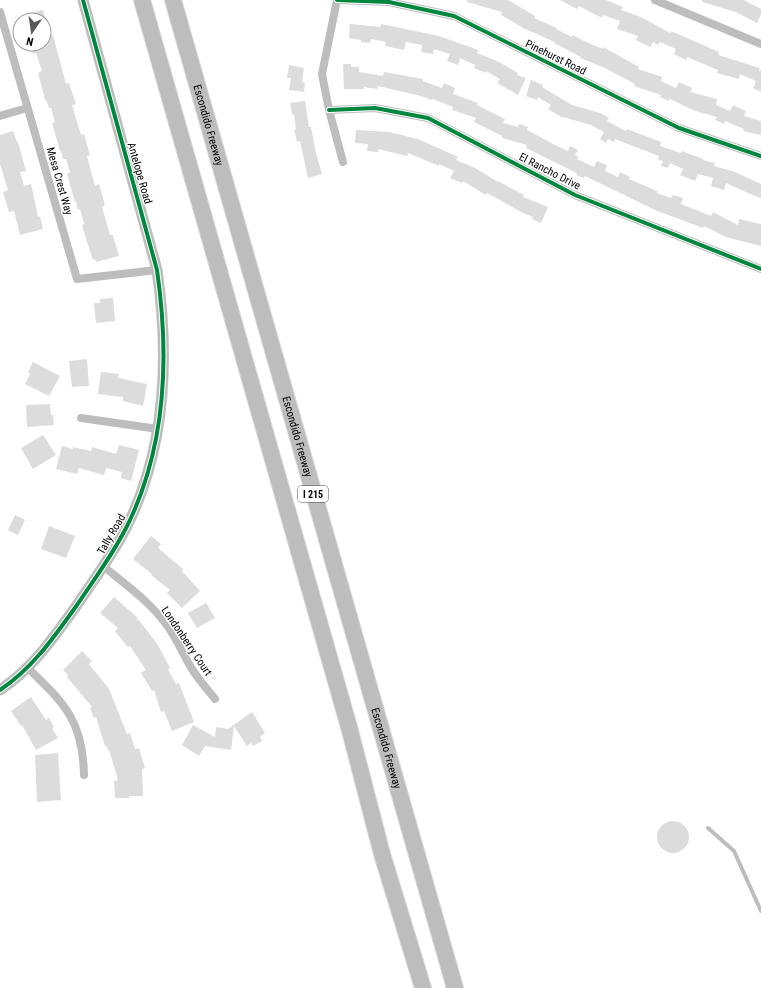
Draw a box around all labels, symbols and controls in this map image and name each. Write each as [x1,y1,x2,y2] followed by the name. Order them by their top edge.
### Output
[12,12,52,52] north arrow
[25,34,35,48] text: N
[523,37,588,78] street label: Pinehurst Road
[190,83,226,168] street label: Escondido Freeway
[125,141,154,205] street label: Antelope Road
[44,146,75,217] street label: Mesa Crest Way
[517,150,583,193] street label: El Rancho Drive
[279,395,315,479] street label: Escondido Freeway
[298,486,328,502] road number: I 215
[95,512,128,557] street label: Tally Road
[159,604,215,678] street label: Londonberry Court
[368,706,404,791] street label: Escondido Freeway

